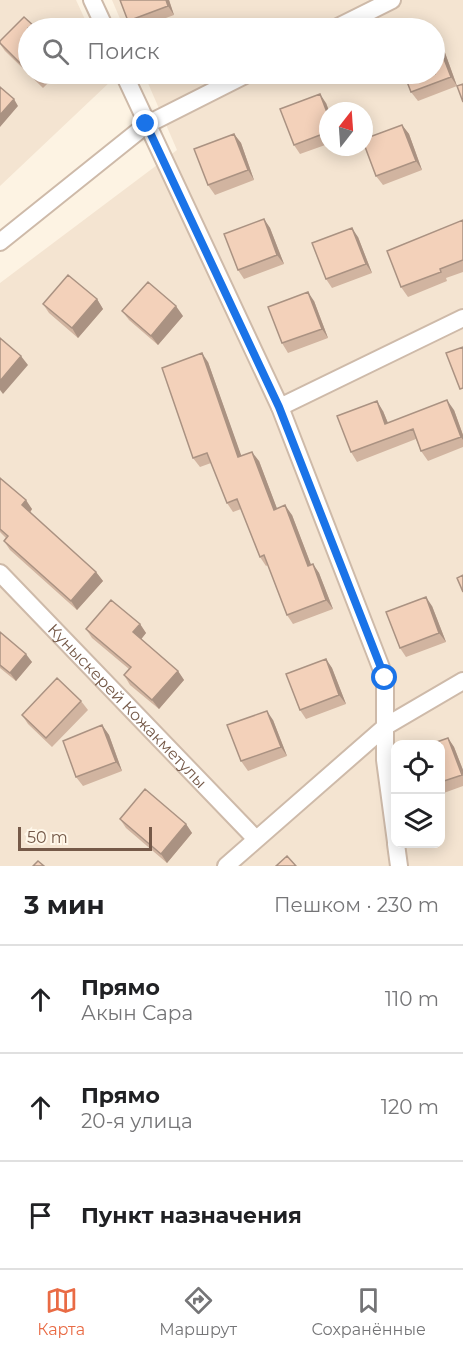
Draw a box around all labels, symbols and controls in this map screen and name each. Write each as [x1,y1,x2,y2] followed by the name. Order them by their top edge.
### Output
[18,18,445,84] search box
[39,35,72,68] icon: search
[87,38,159,65] text: Поиск
[319,102,373,156] north arrow
[132,110,158,136] route end
[44,620,211,792] street label: Куныскерей Кожакметулы
[371,664,397,690] route start
[391,740,445,848] map controls
[391,740,445,794] button: locate
[391,794,445,848] button: layers
[18,824,152,852] scale bar
[27,828,68,847] text: 50 m
[24,889,104,921] text: 3 мин
[274,893,439,917] text: Пешком · 230 m
[81,974,160,1001] text: Прямо
[24,983,57,1016] icon: ahead
[385,987,439,1011] text: 110 m
[81,1001,193,1025] text: Акын Сара
[81,1082,160,1109] text: Прямо
[24,1091,57,1124] icon: ahead
[381,1095,439,1119] text: 120 m
[81,1109,193,1133] text: 20-я улица
[24,1199,57,1232] icon: arrive
[81,1202,302,1229] text: Пункт назначения
[37,1284,85,1339] tab: Карта
[159,1284,237,1339] tab: Маршрут
[311,1284,426,1339] tab: Сохранённые

